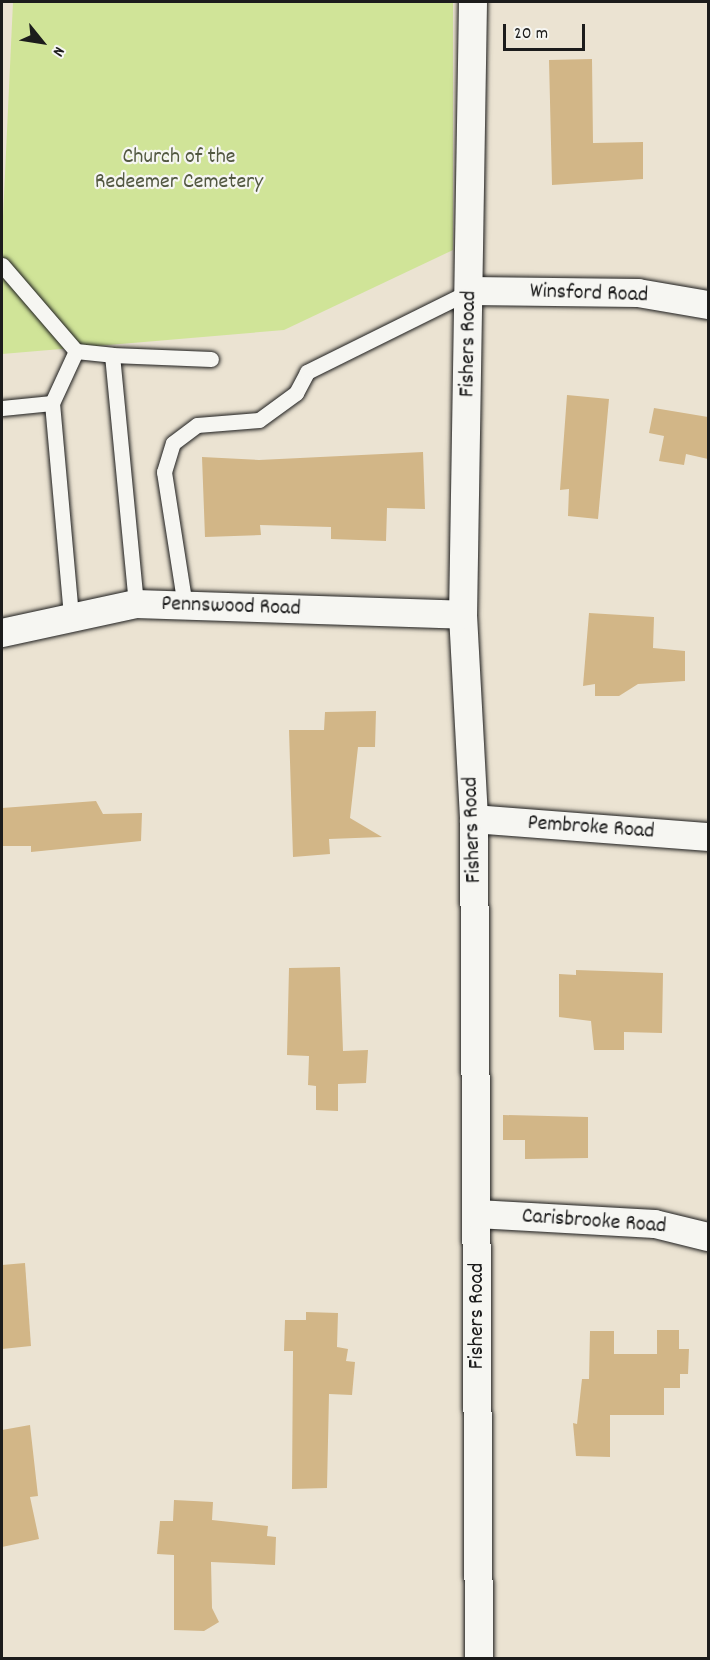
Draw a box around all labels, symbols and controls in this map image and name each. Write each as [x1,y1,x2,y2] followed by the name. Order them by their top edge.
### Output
[12,12,72,72] north arrow
[506,12,588,50] scale bar
[514,22,548,47] text: 20 m
[46,42,70,60] text: N
[95,144,263,196] park label: Church of the Redeemer Cemetery
[529,279,649,309] street label: Winsford Road
[455,291,483,397] street label: Fishers Road
[161,591,301,623] street label: Pennswood Road
[458,776,488,884] street label: Fishers Road
[527,810,655,846] street label: Pembroke Road
[521,1204,667,1240] street label: Carisbrooke Road
[465,1263,491,1369] street label: Fishers Road

